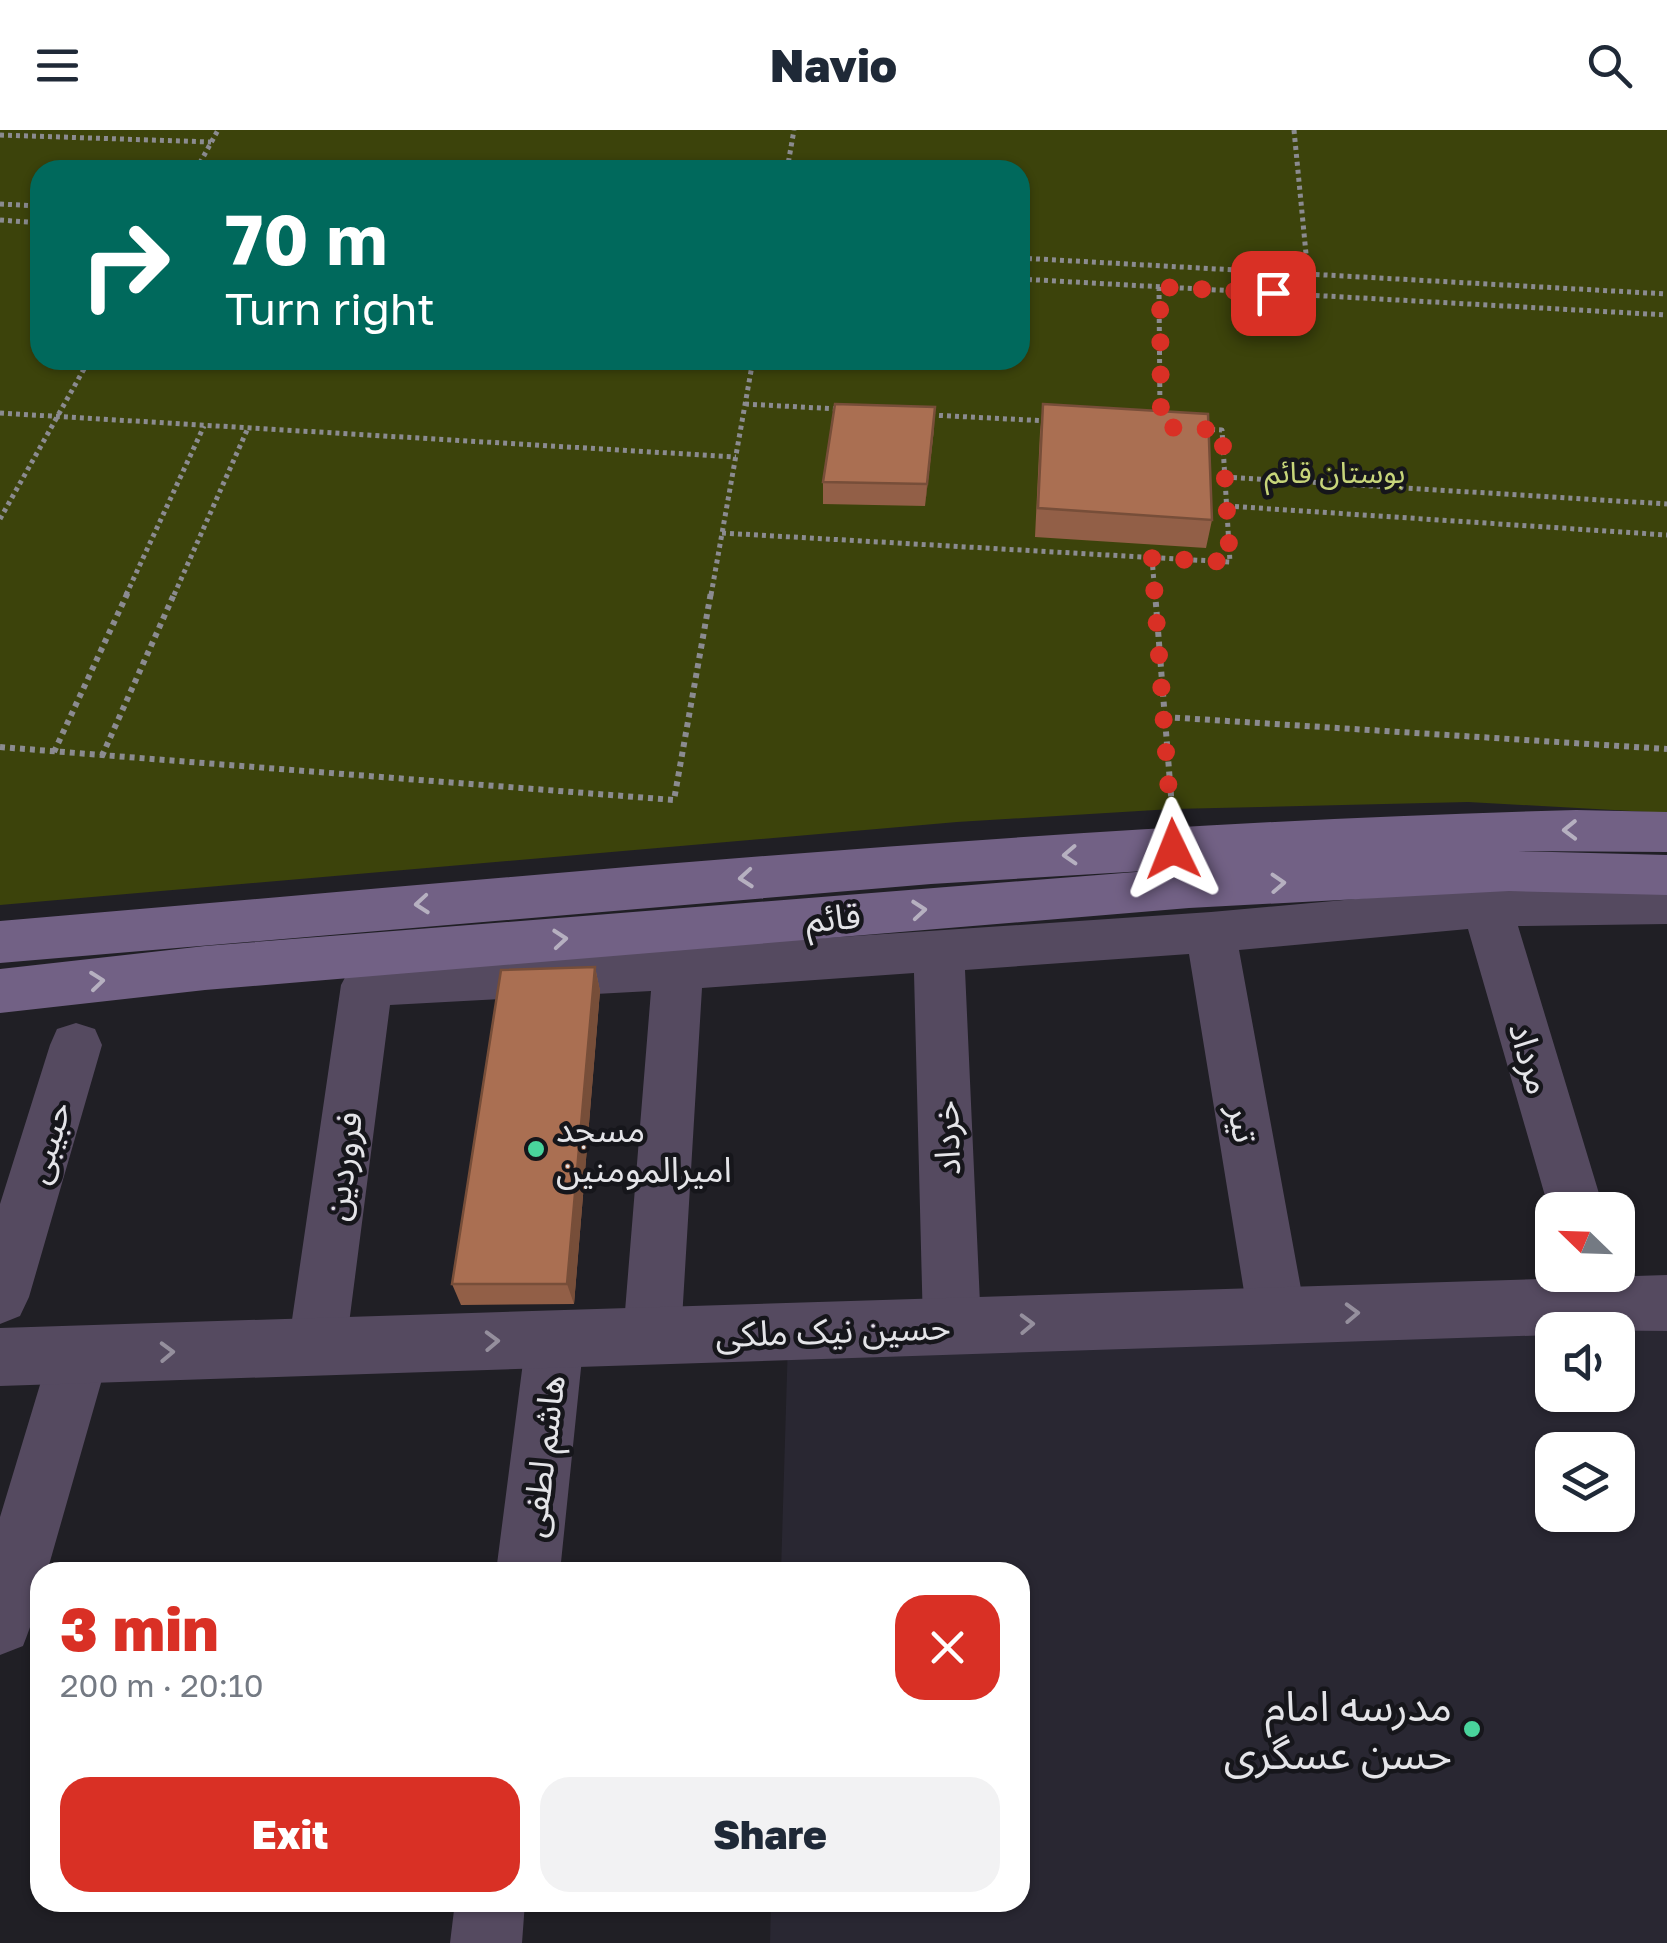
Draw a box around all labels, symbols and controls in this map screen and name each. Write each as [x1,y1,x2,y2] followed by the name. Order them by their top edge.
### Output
[30,38,85,93] icon: menu
[770,38,897,92] text: Navio
[1582,38,1637,93] icon: search
[225,196,387,280] text: 70 m
[60,200,190,330] icon: right
[1231,251,1316,336] pin
[1246,266,1301,321] icon: arrive
[225,281,435,335] text: Turn right
[1265,454,1405,496] park label: بوستان قائم
[1121,797,1225,901] position arrow
[1561,819,1576,841] one-way arrow
[1062,844,1078,865] one-way arrow
[738,867,754,889] one-way arrow
[1270,873,1286,894] one-way arrow
[414,893,430,915] one-way arrow
[804,894,863,947] street label: قائم
[911,899,927,921] one-way arrow
[552,929,568,951] one-way arrow
[89,970,105,992] one-way arrow
[1501,1017,1561,1099] street label: مرداد
[15,1096,79,1188] street label: حبیبی
[924,1100,968,1176] street label: خرداد
[1220,1101,1268,1146] street label: تیر
[556,1108,732,1190] place label: مسجد امیرالمومنین
[314,1109,371,1223] street label: فروردین
[525,1138,547,1160] marker: مسجد امیرالمومنین
[1535,1192,1635,1292] north arrow
[1535,1192,1635,1532] map controls
[1344,1303,1360,1324] one-way arrow
[715,1305,951,1355] street label: حسین نیک ملکی
[1535,1312,1635,1412] button: sound
[1019,1313,1035,1334] one-way arrow
[485,1331,501,1352] one-way arrow
[160,1341,176,1362] one-way arrow
[511,1372,580,1540] street label: هاشم لطفی
[1535,1432,1635,1532] button: layers
[60,1592,219,1664] text: 3 min
[895,1595,1000,1700] button: close
[60,1666,264,1704] text: 200 m · 20:10
[1224,1680,1452,1779] place label: مدرسه امام حسن عسگری
[1461,1718,1483,1740] marker: مدرسه امام حسن عسگری
[60,1777,520,1892] button: Exit
[540,1777,1000,1892] button: Share

